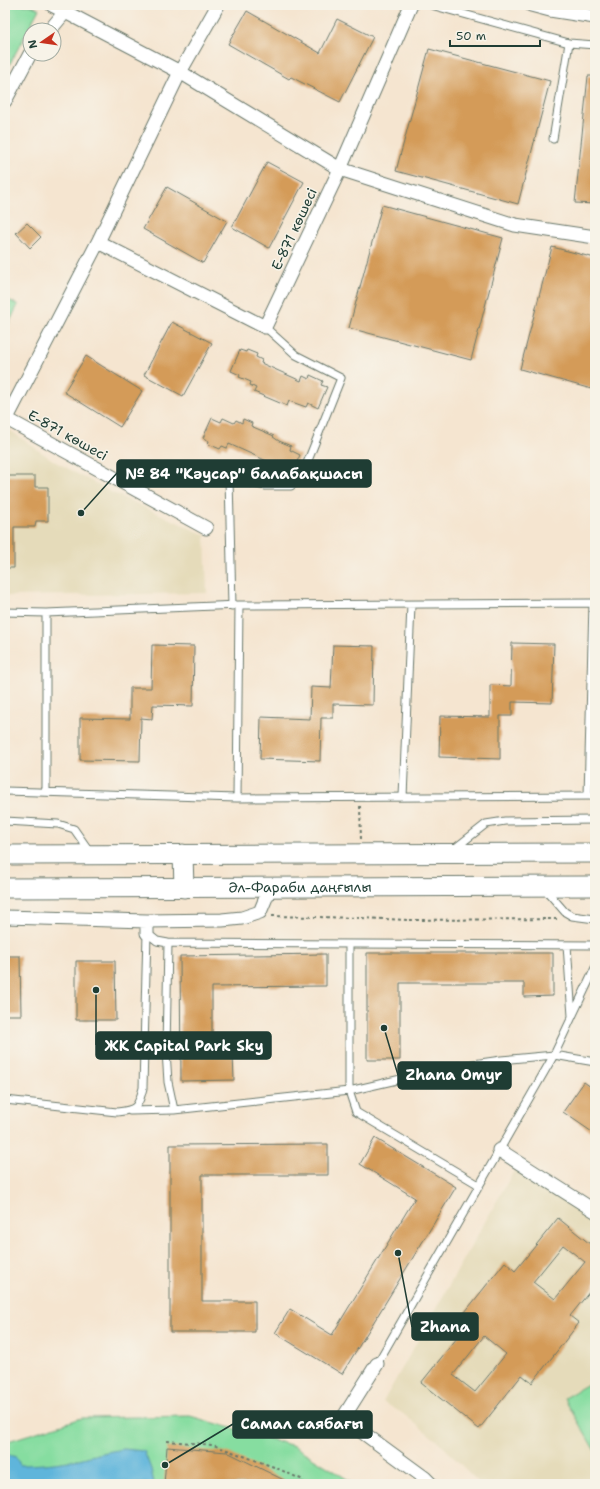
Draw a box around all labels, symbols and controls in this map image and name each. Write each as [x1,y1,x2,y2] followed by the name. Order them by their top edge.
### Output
[22,22,62,62] north arrow
[450,22,540,48] scale bar
[456,28,486,44] text: 50 m
[24,38,41,50] text: N
[267,185,321,273] street label: Е-871 көшесі
[25,406,111,464] street label: Е-871 көшесі
[117,460,371,487] callout: № 84 "Кәусар" балабақшасы
[125,464,363,484] text: № 84 "Кәусар" балабақшасы
[228,878,372,896] street label: Әл-Фараби даңғылы
[96,1032,271,1059] callout: ЖК Capital Park Sky
[104,1036,264,1056] text: ЖК Capital Park Sky
[398,1062,511,1089] callout: Zhana Omyr
[406,1065,502,1085] text: Zhana Omyr
[412,1313,478,1340] callout: Zhana
[420,1317,471,1337] text: Zhana
[233,1411,372,1438] callout: Самал саябағы
[241,1414,364,1434] text: Самал саябағы

